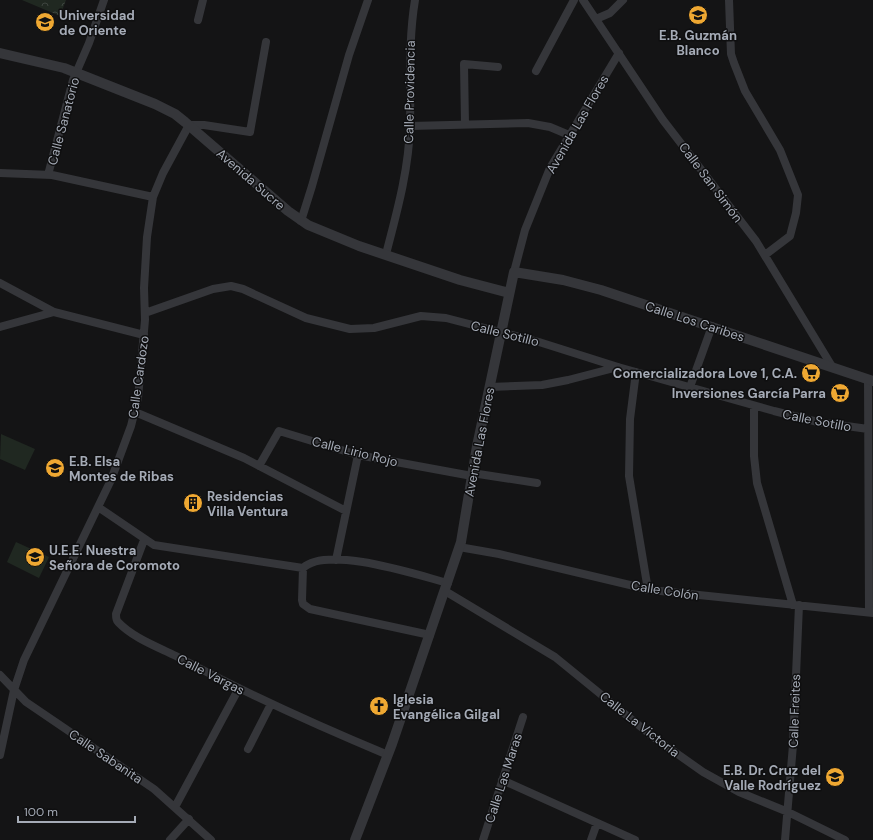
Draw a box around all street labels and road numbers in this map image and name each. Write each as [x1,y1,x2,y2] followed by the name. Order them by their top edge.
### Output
[400,40,419,144] street label: Calle Providencia
[542,72,613,177] street label: Avenida Las Flores
[44,75,83,167] street label: Calle Sanatorio
[675,139,746,226] street label: Calle San Simón
[213,145,289,214] street label: Avenida Sucre
[643,297,747,346] street label: Calle Los Caribes
[469,317,541,350] street label: Calle Sotillo
[124,334,153,420] street label: Calle Cardozo
[461,386,498,498] street label: Avenida Las Flores
[781,405,853,436] street label: Calle Sotillo
[310,433,400,470] street label: Calle Lirio Rojo
[630,577,700,604] street label: Calle Colón
[174,650,247,699] street label: Calle Vargas
[785,674,804,748] street label: Calle Freites
[596,688,683,761] street label: Calle La Victoria
[65,725,146,787] street label: Calle Sabanita
[481,731,526,825] street label: Calle Las Maras

